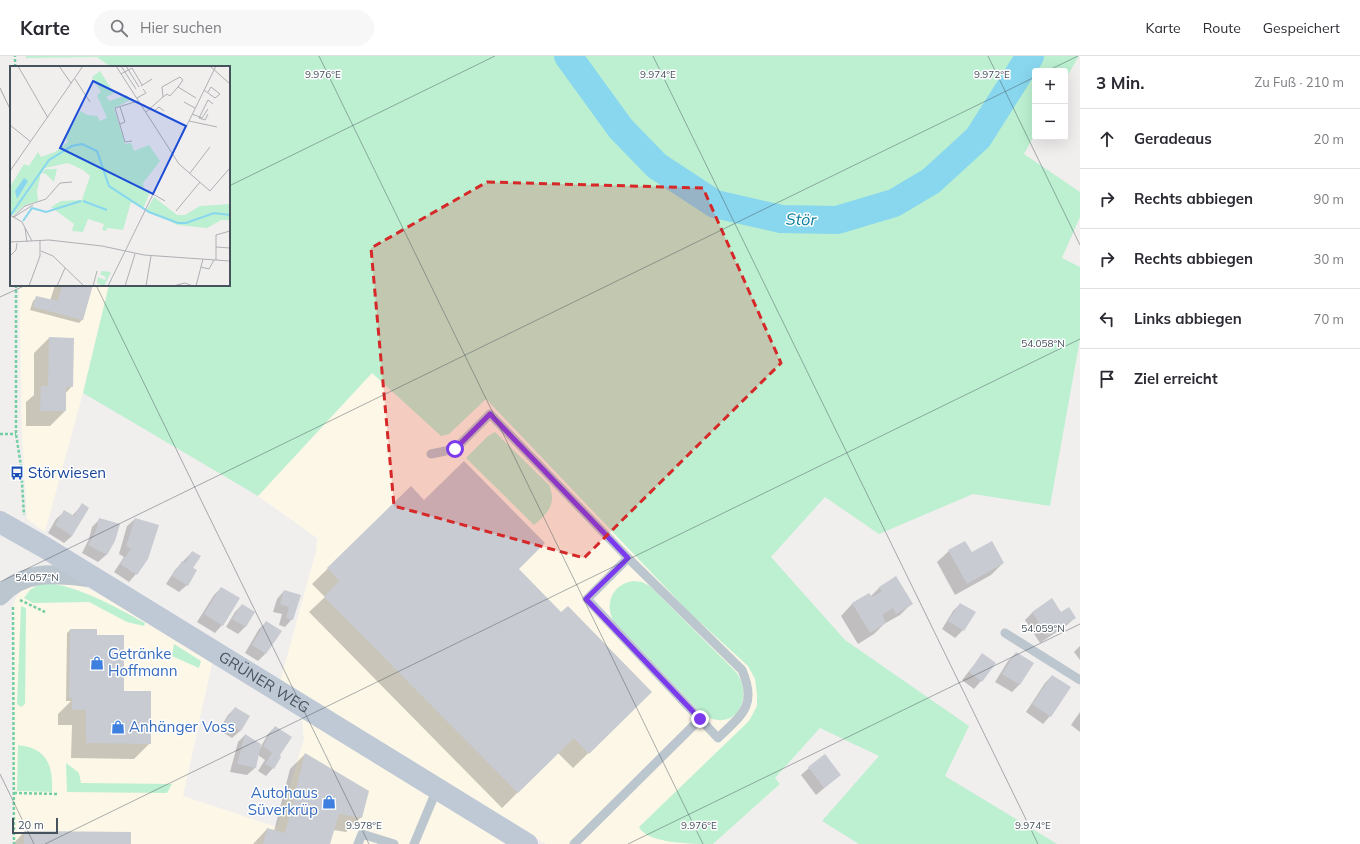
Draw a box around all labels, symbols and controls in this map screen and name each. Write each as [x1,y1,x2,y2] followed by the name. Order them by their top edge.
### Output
[94,10,374,46] search box
[20,16,70,40] text: Karte
[108,17,130,39] icon: search
[140,18,222,37] text: Hier suchen
[1146,19,1181,37] text: Karte
[1203,19,1241,37] text: Route
[1263,19,1340,37] text: Gespeichert
[10,66,230,286] inset map
[305,68,341,81] text: 9.976°E
[640,68,676,81] text: 9.974°E
[974,68,1010,81] text: 9.972°E
[1032,68,1068,140] map controls
[1032,68,1068,104] button: +
[1096,72,1145,93] text: 3 Min.
[1255,74,1344,90] text: Zu Fuß · 210 m
[1032,104,1068,140] button: −
[1096,128,1118,150] icon: ahead
[1134,129,1212,148] text: Geradeaus
[1314,131,1344,147] text: 20 m
[1096,188,1118,210] icon: right
[1134,189,1253,208] text: Rechts abbiegen
[1314,191,1344,207] text: 90 m
[785,208,818,230] water label: Stör
[1096,248,1118,270] icon: right
[1134,249,1253,268] text: Rechts abbiegen
[1314,251,1344,267] text: 30 m
[1096,308,1118,330] icon: left
[1134,309,1242,328] text: Links abbiegen
[1314,311,1344,327] text: 70 m
[1021,337,1065,350] text: 54.058°N
[1096,368,1118,390] icon: arrive
[1134,369,1218,388] text: Ziel erreicht
[446,440,464,458] route start
[28,463,106,482] place label: Störwiesen
[9,465,25,481] bus stop icon: Störwiesen
[15,571,59,584] text: 54.057°N
[1021,622,1065,635] text: 54.059°N
[108,644,178,680] place label: Getränke Hoffmann
[215,647,313,717] street label: GRÜNER WEG
[89,655,105,671] shop icon: Getränke Hoffmann
[691,710,709,728] route end
[129,717,235,736] place label: Anhänger Voss
[110,719,126,735] shop icon: Anhänger Voss
[248,783,318,819] place label: Autohaus Süverkrüp
[321,794,337,810] shop icon: Autohaus Süverkrüp
[12,816,58,835] scale bar
[18,818,44,832] text: 20 m
[346,819,382,832] text: 9.978°E
[681,819,717,832] text: 9.976°E
[1015,819,1051,832] text: 9.974°E

